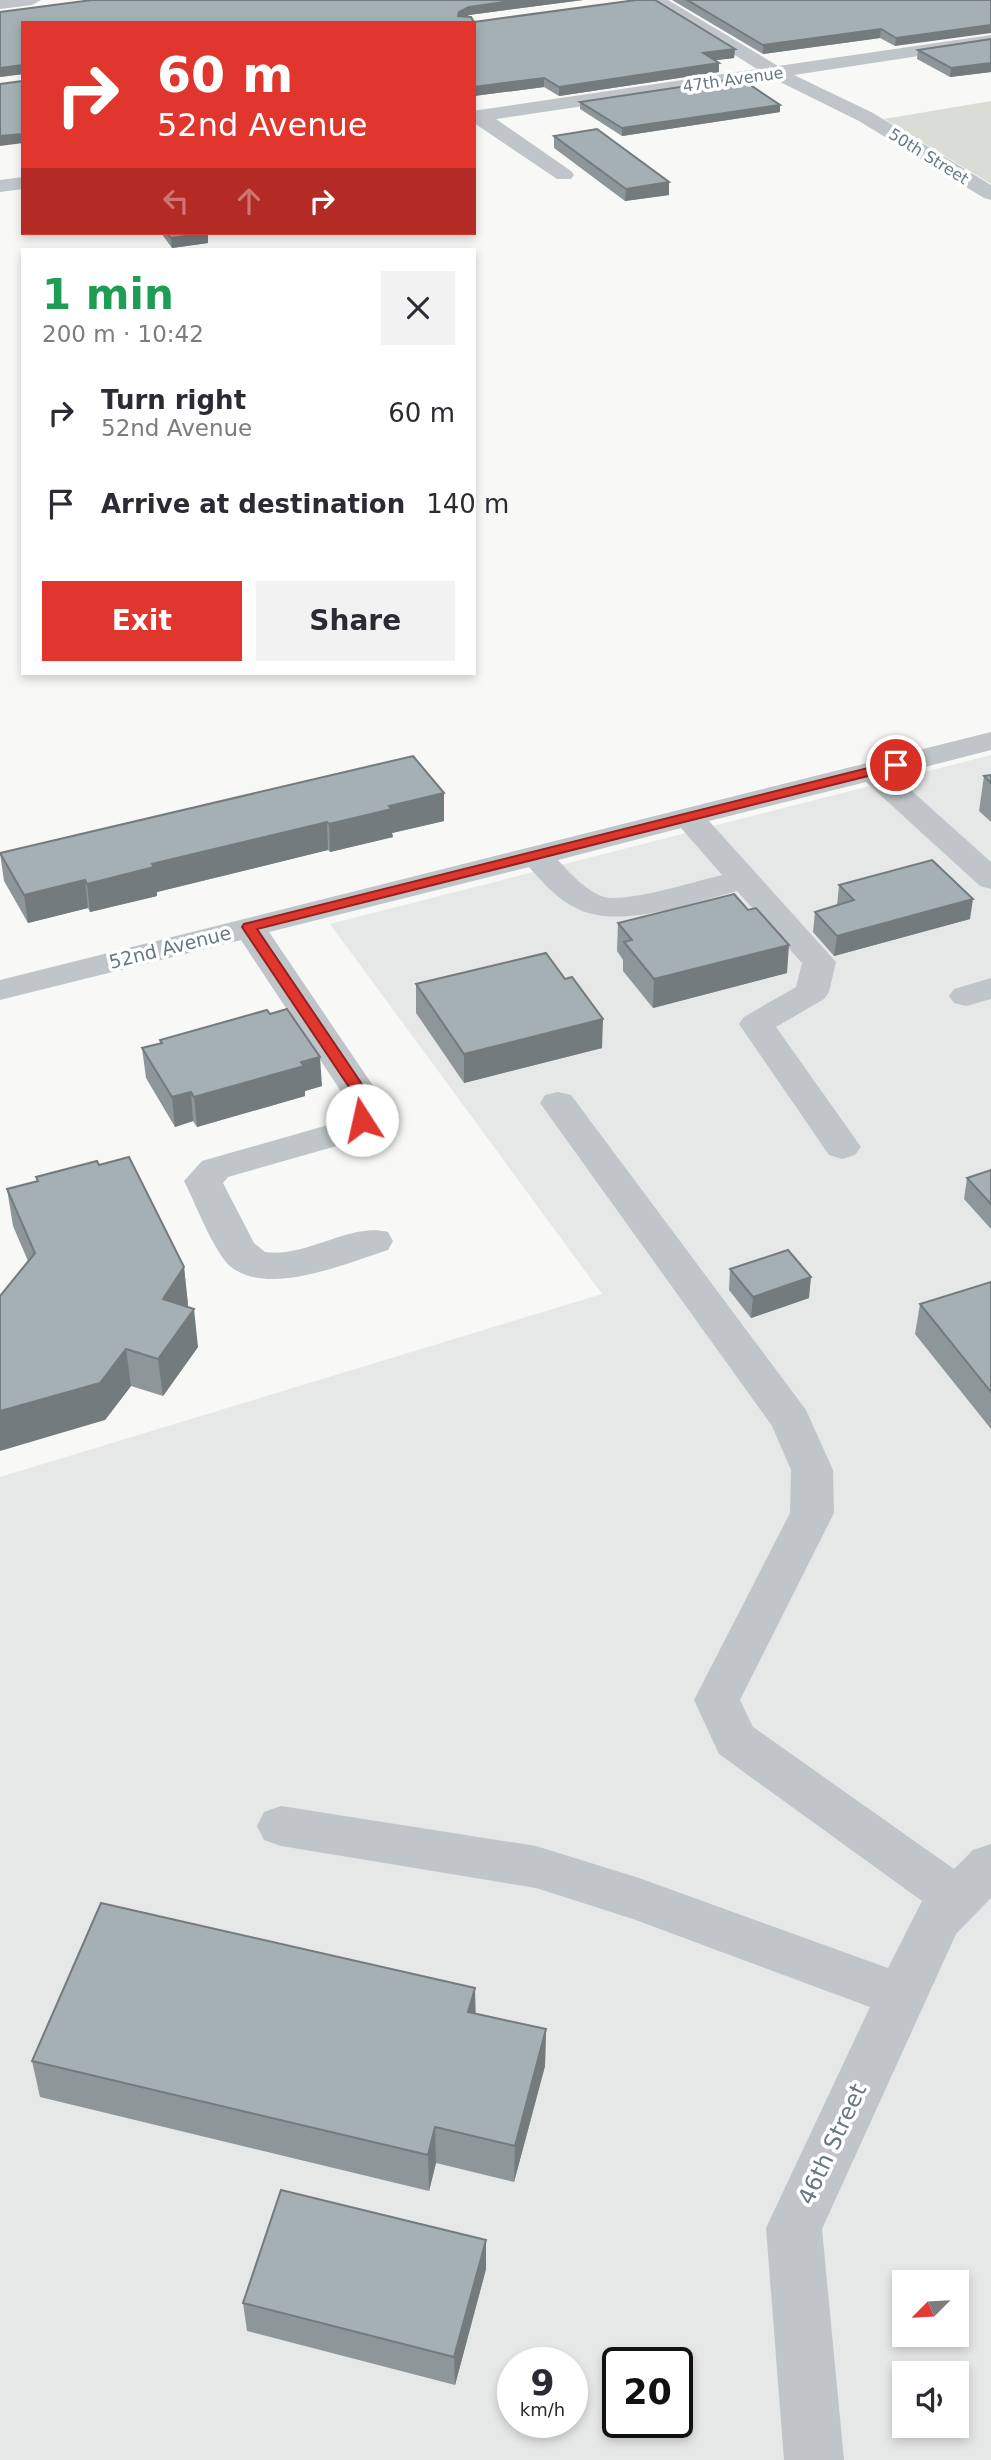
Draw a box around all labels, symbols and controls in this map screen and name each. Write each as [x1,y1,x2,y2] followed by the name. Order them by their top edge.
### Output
[157,47,293,104] text: 60 m
[42,49,133,140] icon: right
[682,63,785,96] street label: 47th Avenue
[157,106,367,144] text: 52nd Avenue
[885,124,972,188] street label: 50th Street
[157,182,195,220] icon: left
[230,182,268,220] icon: ahead
[303,182,341,220] icon: right
[42,270,174,319] text: 1 min
[381,271,455,345] button: close
[42,321,204,347] text: 200 m · 10:42
[101,385,246,415] text: Turn right
[42,394,80,432] icon: right
[388,398,455,428] text: 60 m
[101,415,252,441] text: 52nd Avenue
[42,485,80,523] icon: arrive
[101,489,405,519] text: Arrive at destination
[426,489,509,519] text: 140 m
[42,581,242,661] button: Exit
[256,581,455,661] button: Share
[866,735,926,795] pin
[877,746,915,784] icon: arrive
[107,921,233,973] street label: 52nd Avenue
[325,1083,399,1157] position arrow
[793,2080,871,2208] street label: 46th Street
[892,2270,970,2347] north arrow
[892,2270,969,2438] map controls
[602,2347,693,2438] speed limit sign: 20
[892,2361,969,2438] button: sound
[530,2363,555,2403] text: 9
[520,2399,565,2420] text: km/h

